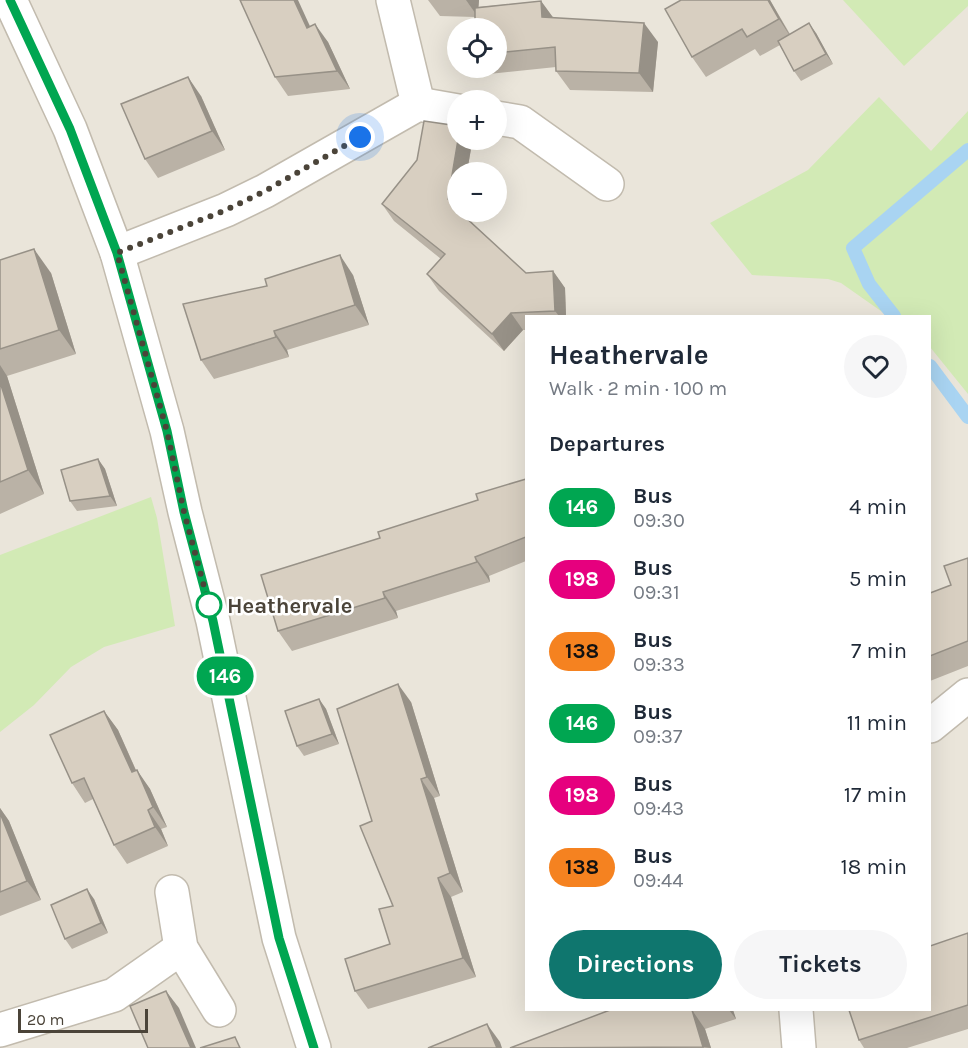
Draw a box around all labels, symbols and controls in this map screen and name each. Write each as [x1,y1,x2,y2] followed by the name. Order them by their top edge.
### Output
[447,18,507,222] map controls
[447,18,507,78] button: locate
[447,90,507,150] button: +
[345,122,375,152] your location
[447,162,507,222] button: −
[844,335,907,398] button: heart
[549,338,709,371] text: Heathervale
[549,377,727,400] text: Walk · 2 min · 100 m
[549,431,665,457] text: Departures
[633,483,673,509] text: Bus
[849,494,907,520] text: 4 min
[566,495,598,519] text: 146
[633,509,685,532] text: 09:30
[633,555,673,581] text: Bus
[849,566,907,592] text: 5 min
[565,567,599,591] text: 198
[633,581,680,604] text: 09:31
[196,592,222,618] marker: Heathervale
[227,593,352,619] place label: Heathervale
[633,627,673,653] text: Bus
[851,638,907,664] text: 7 min
[565,639,599,663] text: 138
[633,653,685,676] text: 09:33
[190,656,260,696] line badge: 146
[209,664,241,688] text: 146
[633,699,673,725] text: Bus
[847,710,907,736] text: 11 min
[566,711,598,735] text: 146
[633,725,682,748] text: 09:37
[633,771,673,797] text: Bus
[844,782,907,808] text: 17 min
[565,783,599,807] text: 198
[633,797,684,820] text: 09:43
[633,843,673,869] text: Bus
[841,854,907,880] text: 18 min
[565,855,599,879] text: 138
[633,869,683,892] text: 09:44
[549,930,722,999] button: Directions
[734,930,907,999] button: Tickets
[18,1006,148,1034] scale bar
[27,1010,65,1029] text: 20 m

